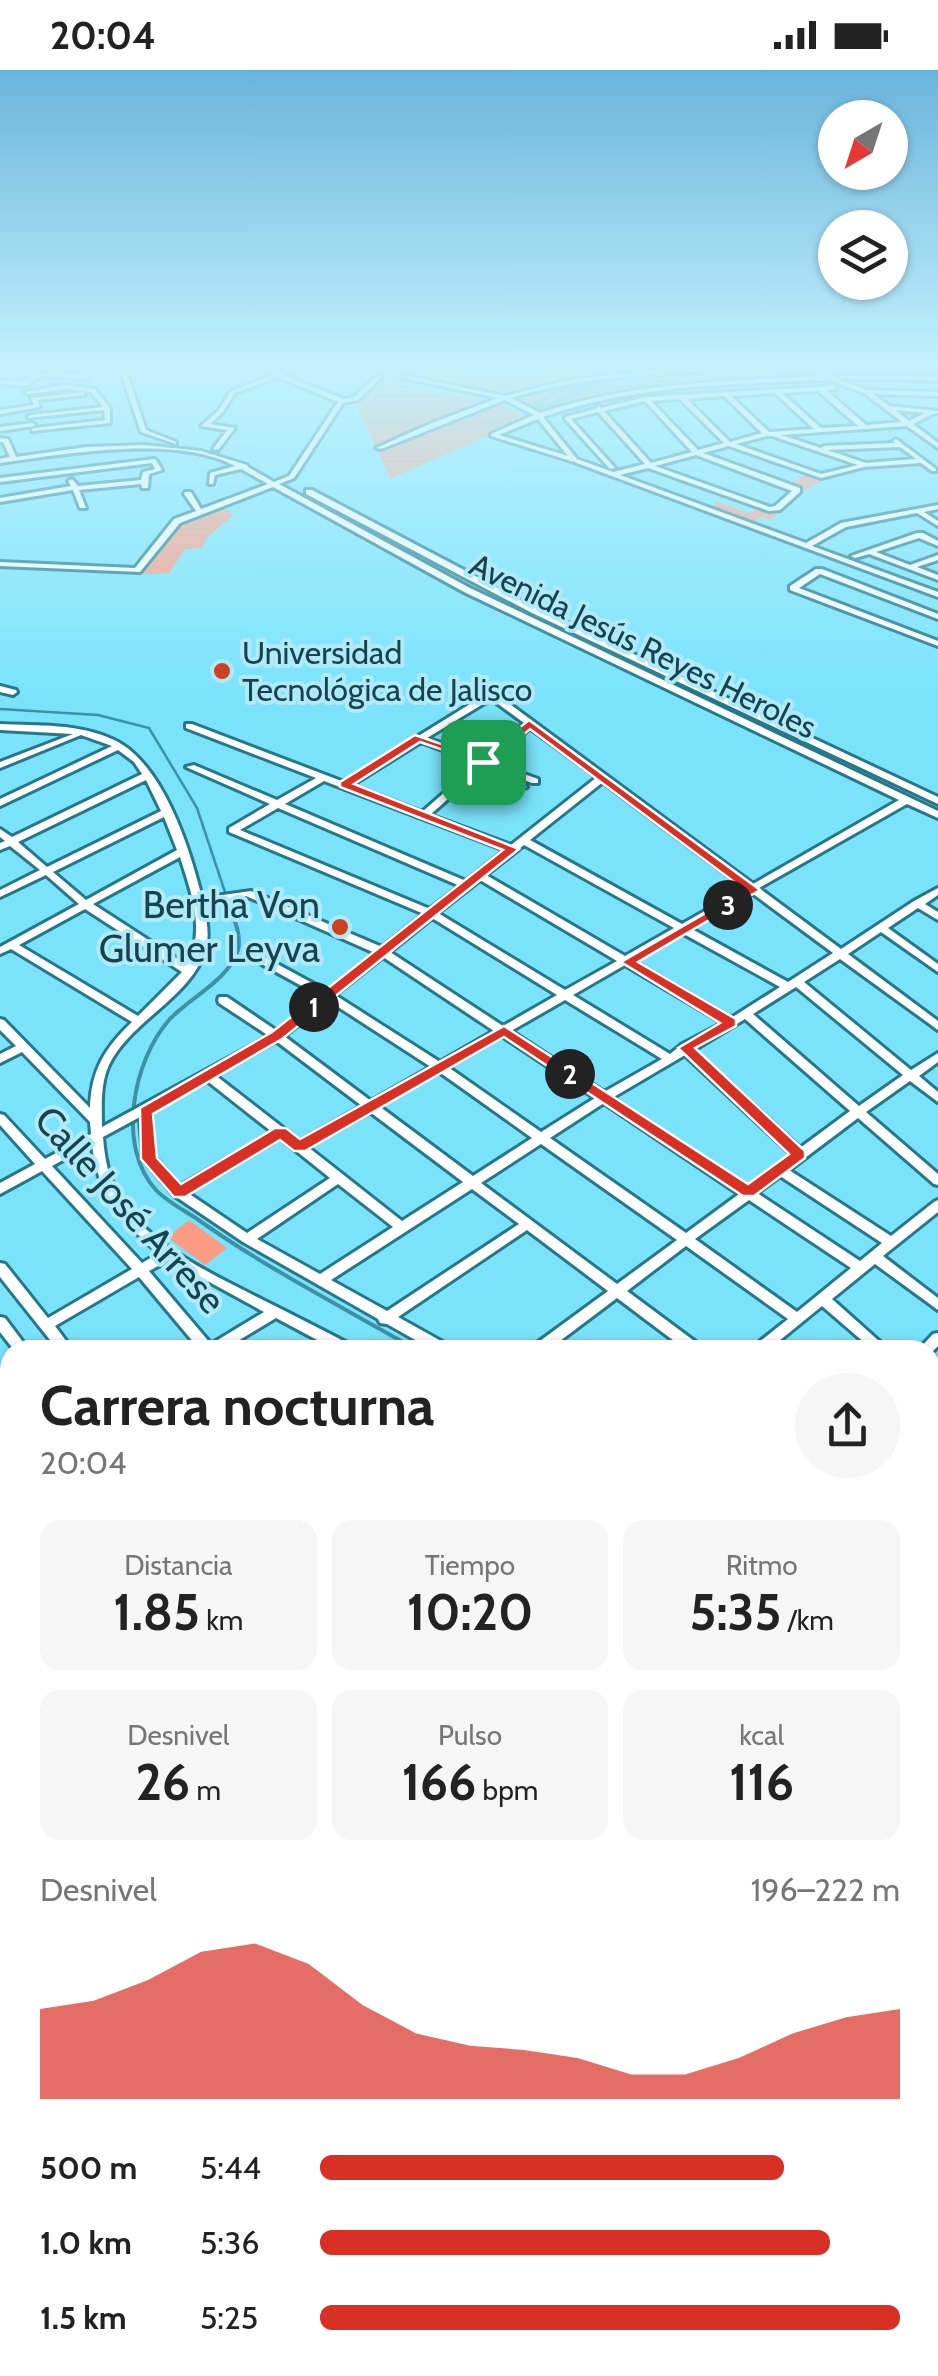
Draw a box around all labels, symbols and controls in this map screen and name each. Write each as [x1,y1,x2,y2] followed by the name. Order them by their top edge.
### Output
[50,12,156,59] text: 20:04
[818,100,908,190] north arrow
[818,100,908,300] map controls
[818,210,908,300] button: layers
[464,545,823,746] street label: Avenida Jesús Reyes Heroles
[242,633,532,709] place label: Universidad Tecnológica de Jalisco
[211,660,233,682] marker: Universidad Tecnológica de Jalisco
[441,720,526,805] pin
[456,735,511,790] icon: arrive
[703,880,753,930] pin: 3
[99,881,320,972] place label: Bertha Von Glumer Leyva
[720,888,736,922] text: 3
[329,916,351,938] marker: Bertha Von Glumer Leyva
[289,982,339,1032] pin: 1
[309,990,319,1024] text: 1
[545,1049,595,1099] pin: 2
[563,1057,577,1091] text: 2
[25,1096,236,1323] street label: Calle José Arrese
[40,1372,435,1439] text: Carrera nocturna
[795,1373,900,1478] button: share
[40,1443,127,1482] text: 20:04
[124,1548,232,1582] text: Distancia
[425,1548,515,1582] text: Tiempo
[726,1548,798,1582] text: Ritmo
[113,1582,200,1643] text: 1.85
[407,1582,533,1643] text: 10:20
[690,1582,781,1643] text: 5:35
[200,1603,243,1637] text: km
[781,1603,834,1637] text: /km
[127,1718,229,1752] text: Desnivel
[438,1718,502,1752] text: Pulso
[739,1718,784,1752] text: kcal
[136,1752,190,1813] text: 26
[402,1752,476,1813] text: 166
[729,1752,794,1813] text: 116
[190,1773,221,1807] text: m
[476,1773,538,1807] text: bpm
[40,1870,157,1909] text: Desnivel
[751,1870,900,1909] text: 196–222 m
[40,2148,137,2187] text: 500 m
[200,2148,261,2187] text: 5:44
[40,2223,132,2262] text: 1.0 km
[200,2223,259,2262] text: 5:36
[40,2298,127,2337] text: 1.5 km
[200,2298,258,2337] text: 5:25

